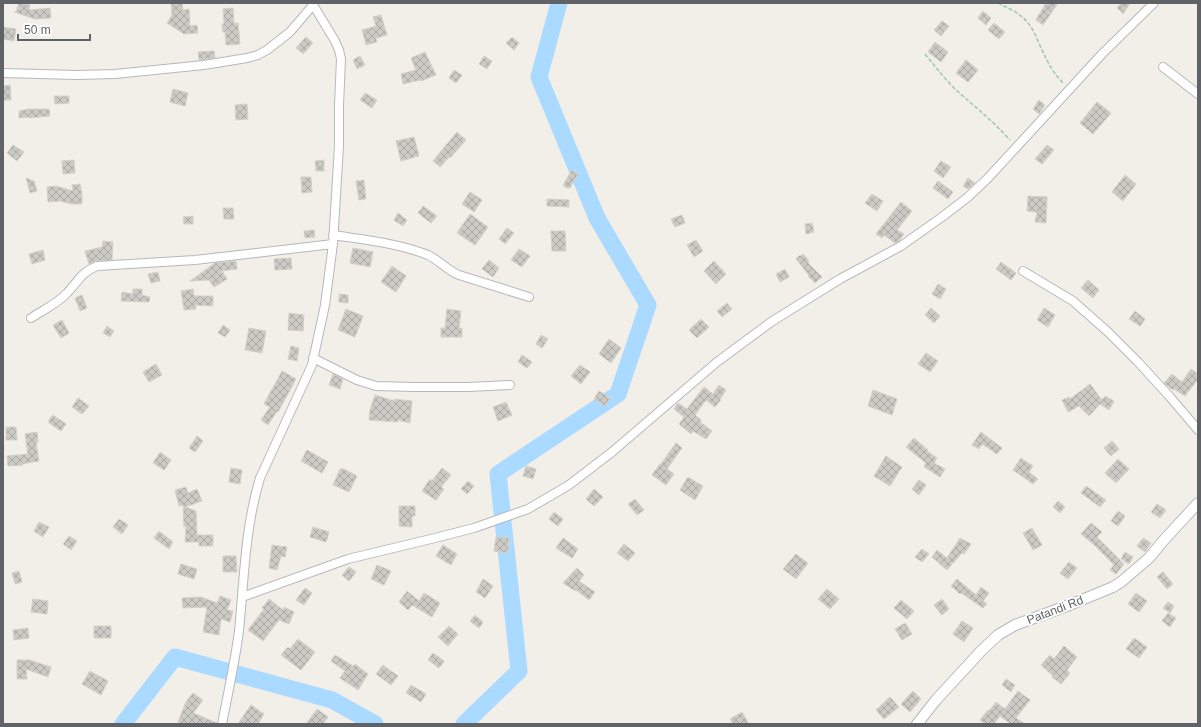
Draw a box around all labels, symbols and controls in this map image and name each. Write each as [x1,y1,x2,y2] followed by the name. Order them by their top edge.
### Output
[18,16,90,42] scale bar
[24,23,51,37] text: 50 m
[1025,593,1085,627] street label: Patandi Rd

